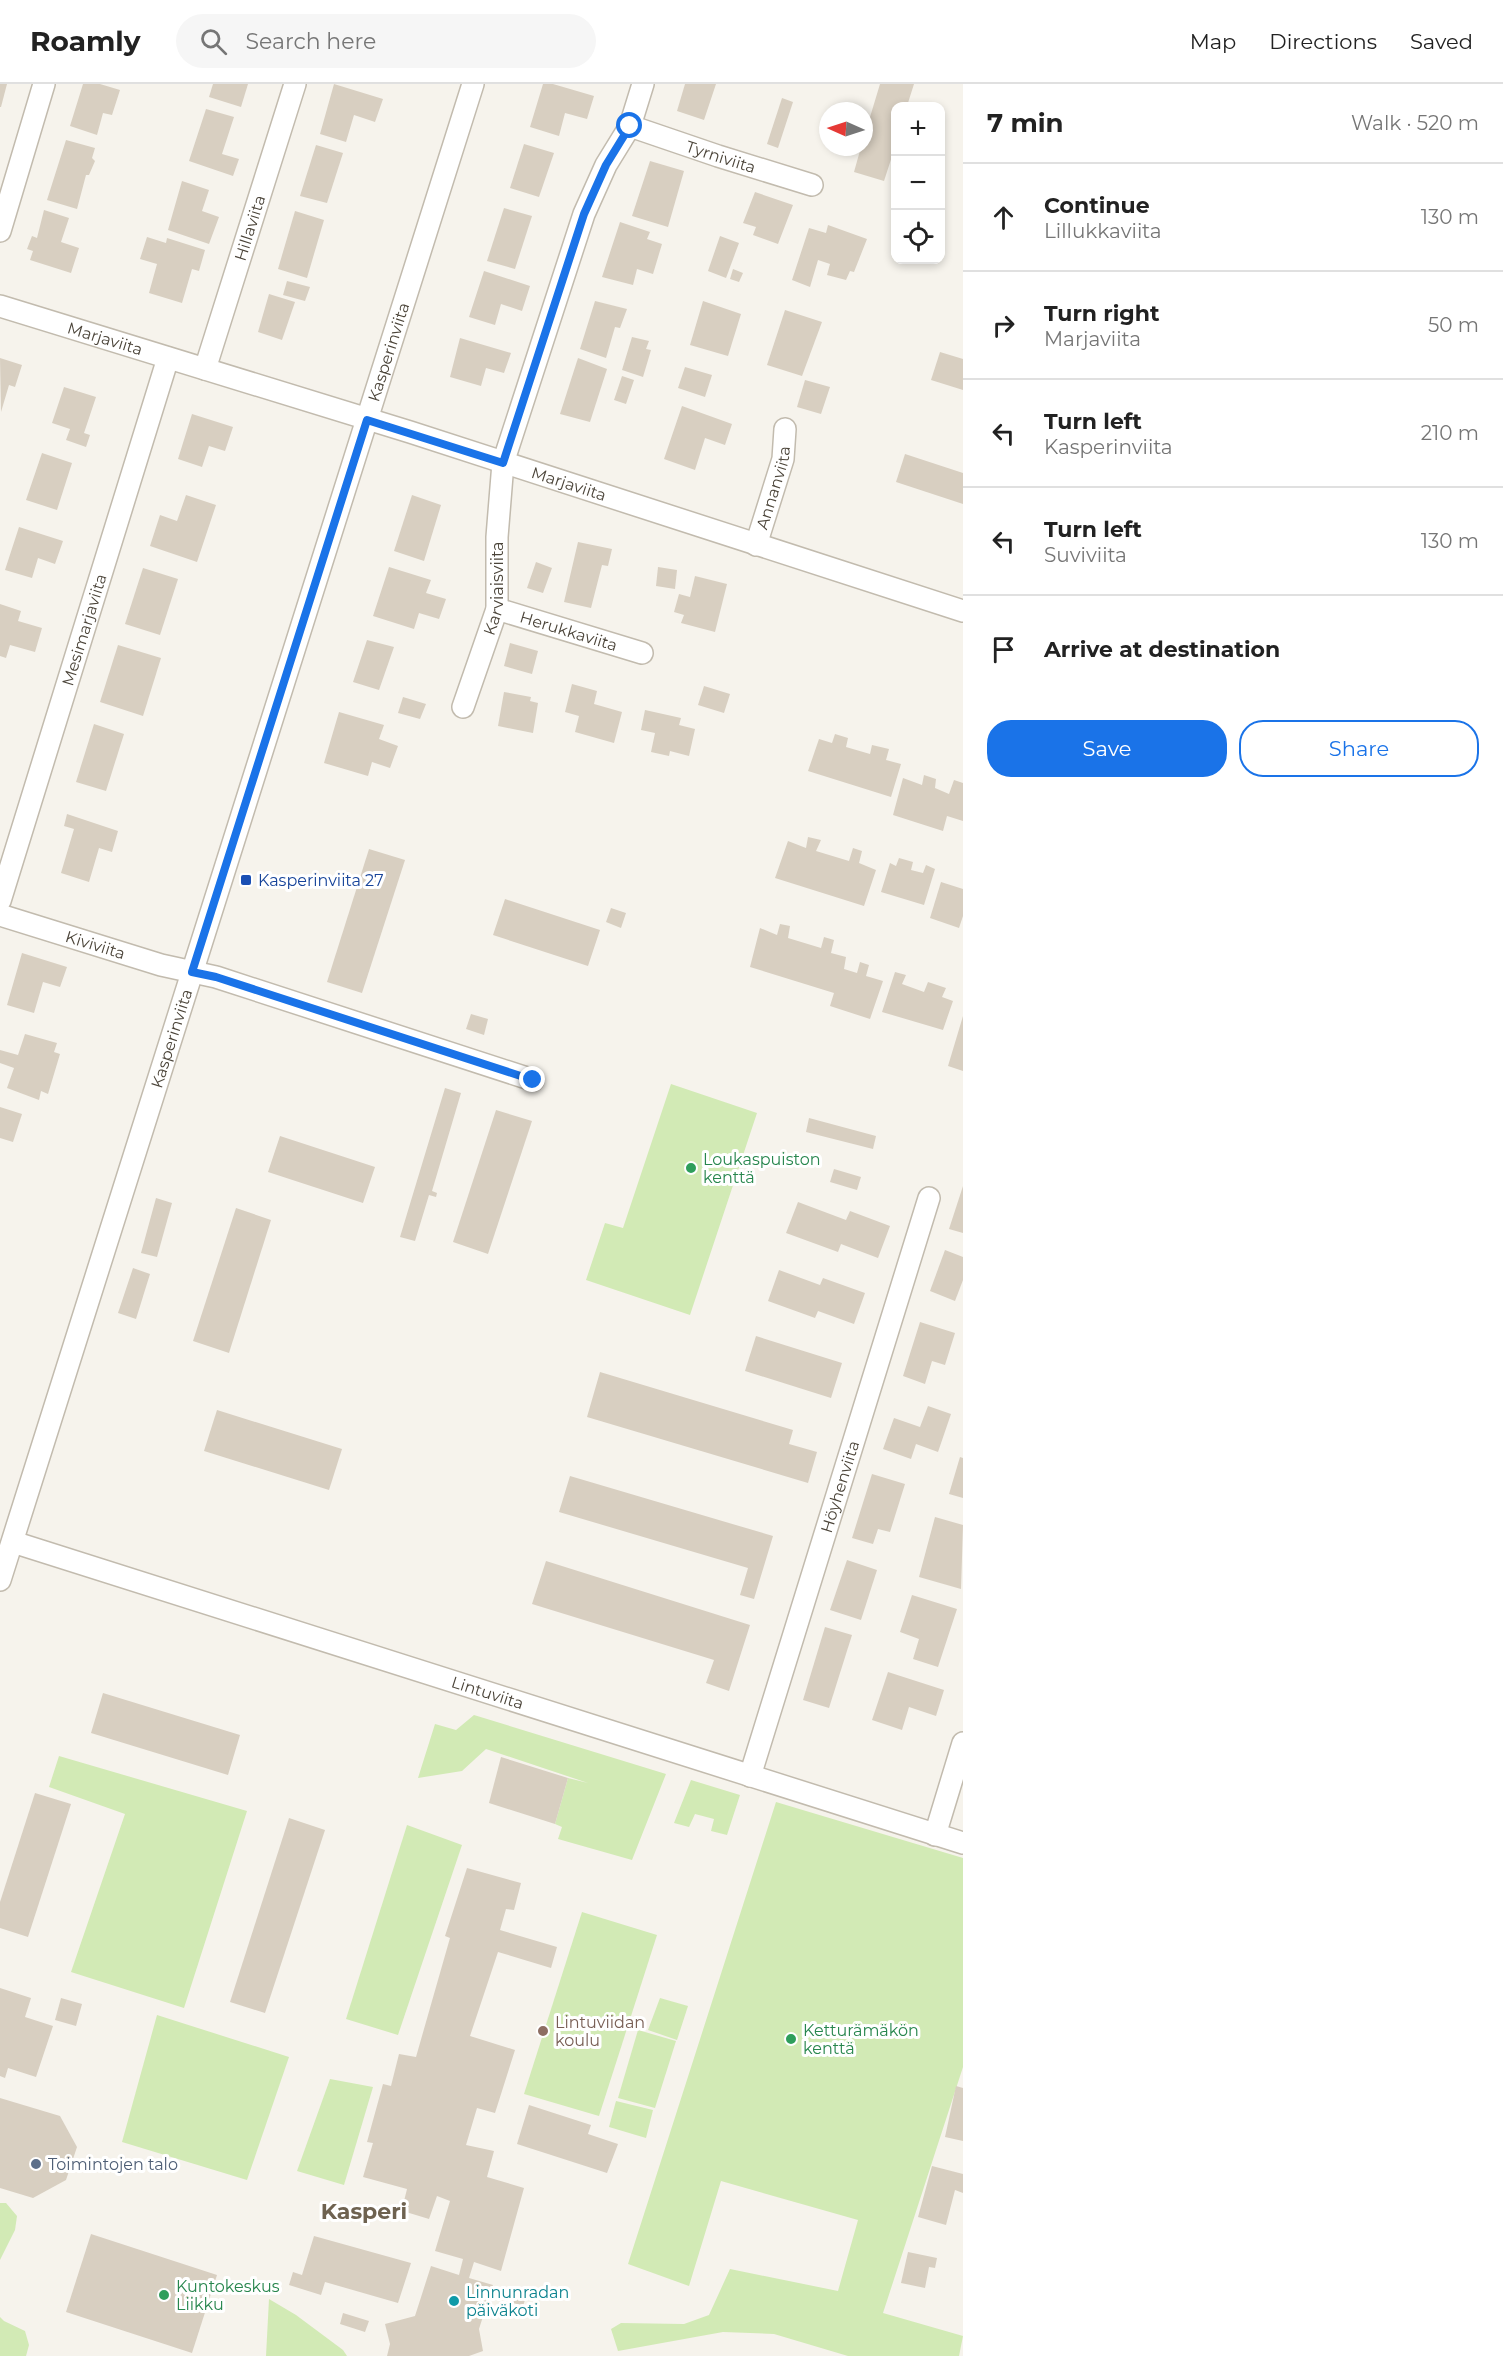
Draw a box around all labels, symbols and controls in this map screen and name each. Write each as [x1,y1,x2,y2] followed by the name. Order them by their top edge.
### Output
[176,14,596,68] search box
[30,24,140,58] text: Roamly
[197,25,230,58] icon: search
[245,28,376,55] text: Search here
[1190,29,1236,54] text: Map
[1269,29,1377,54] text: Directions
[1410,29,1473,54] text: Saved
[819,102,873,156] north arrow
[891,102,945,264] map controls
[891,102,945,156] button: +
[987,107,1064,139] text: 7 min
[1351,111,1479,135] text: Walk · 520 m
[616,112,642,138] route start
[684,137,758,177] street label: Tyrniviita
[891,156,945,210] button: −
[1044,192,1150,219] text: Continue
[231,193,269,263] street label: Hillaviita
[987,201,1020,234] icon: ahead
[1421,205,1479,229] text: 130 m
[891,210,945,264] button: locate
[1044,219,1162,243] text: Lillukkaviita
[364,300,413,404] street label: Kasperinviita
[1044,300,1159,327] text: Turn right
[987,309,1020,342] icon: right
[1428,313,1479,337] text: 50 m
[65,318,145,359] street label: Marjaviita
[1044,327,1141,351] text: Marjaviita
[1044,408,1142,435] text: Turn left
[987,417,1020,450] icon: left
[1421,421,1479,445] text: 210 m
[1044,435,1173,459] text: Kasperinviita
[752,446,794,532] street label: Annanviita
[529,463,609,505] street label: Marjaviita
[1044,516,1142,543] text: Turn left
[987,525,1020,558] icon: left
[1421,529,1479,553] text: 130 m
[480,541,507,638] street label: Karviaisviita
[1044,543,1127,567] text: Suviviita
[58,571,111,688] street label: Mesimarjaviita
[518,608,620,655] street label: Herukkaviita
[987,633,1020,666] icon: arrive
[1044,636,1280,663] text: Arrive at destination
[987,720,1227,777] button: Save
[1239,720,1479,777] button: Share
[258,871,384,890] place label: Kasperinviita 27
[239,873,253,887] marker: Kasperinviita 27
[63,927,128,963] street label: Kiviviita
[147,987,196,1091] street label: Kasperinviita
[519,1066,545,1092] route end
[703,1150,821,1187] place label: Loukaspuiston kenttä
[684,1161,698,1175] marker: Loukaspuiston kenttä
[817,1438,863,1535] street label: Höyhenviita
[449,1673,526,1713] street label: Lintuviita
[555,2013,645,2050] place label: Lintuviidan koulu
[803,2021,919,2058] place label: Ketturämäkön kenttä
[536,2024,550,2038] marker: Lintuviidan koulu
[784,2032,798,2046] marker: Ketturämäkön kenttä
[48,2155,178,2174] place label: Toimintojen talo
[29,2157,43,2171] marker: Toimintojen talo
[321,2198,407,2225] district label: Kasperi
[176,2277,280,2314] place label: Kuntokeskus Liikku
[466,2283,569,2320] place label: Linnunradan päiväkoti
[157,2288,171,2302] marker: Kuntokeskus Liikku
[447,2294,461,2308] marker: Linnunradan päiväkoti

